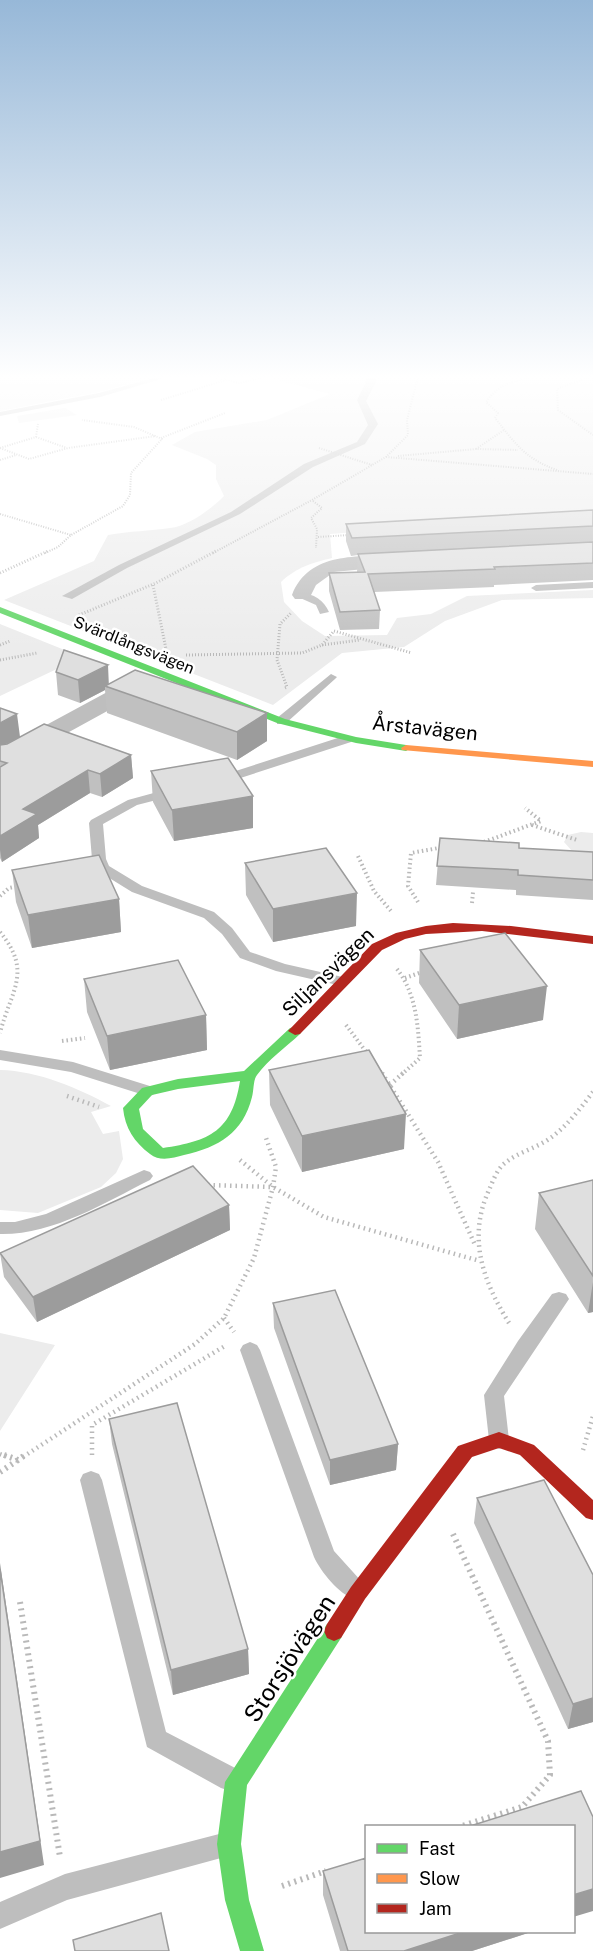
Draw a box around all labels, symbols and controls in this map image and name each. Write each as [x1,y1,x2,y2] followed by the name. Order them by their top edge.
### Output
[71,612,197,678] street label: Svärdlångsvägen
[371,709,479,745] street label: Årstavägen
[277,922,379,1022] street label: Siljansvägen
[237,1589,341,1727] street label: Storsjövägen
[365,1825,575,1933] legend
[419,1838,455,1859] text: Fast
[419,1868,460,1889] text: Slow
[419,1898,452,1919] text: Jam

